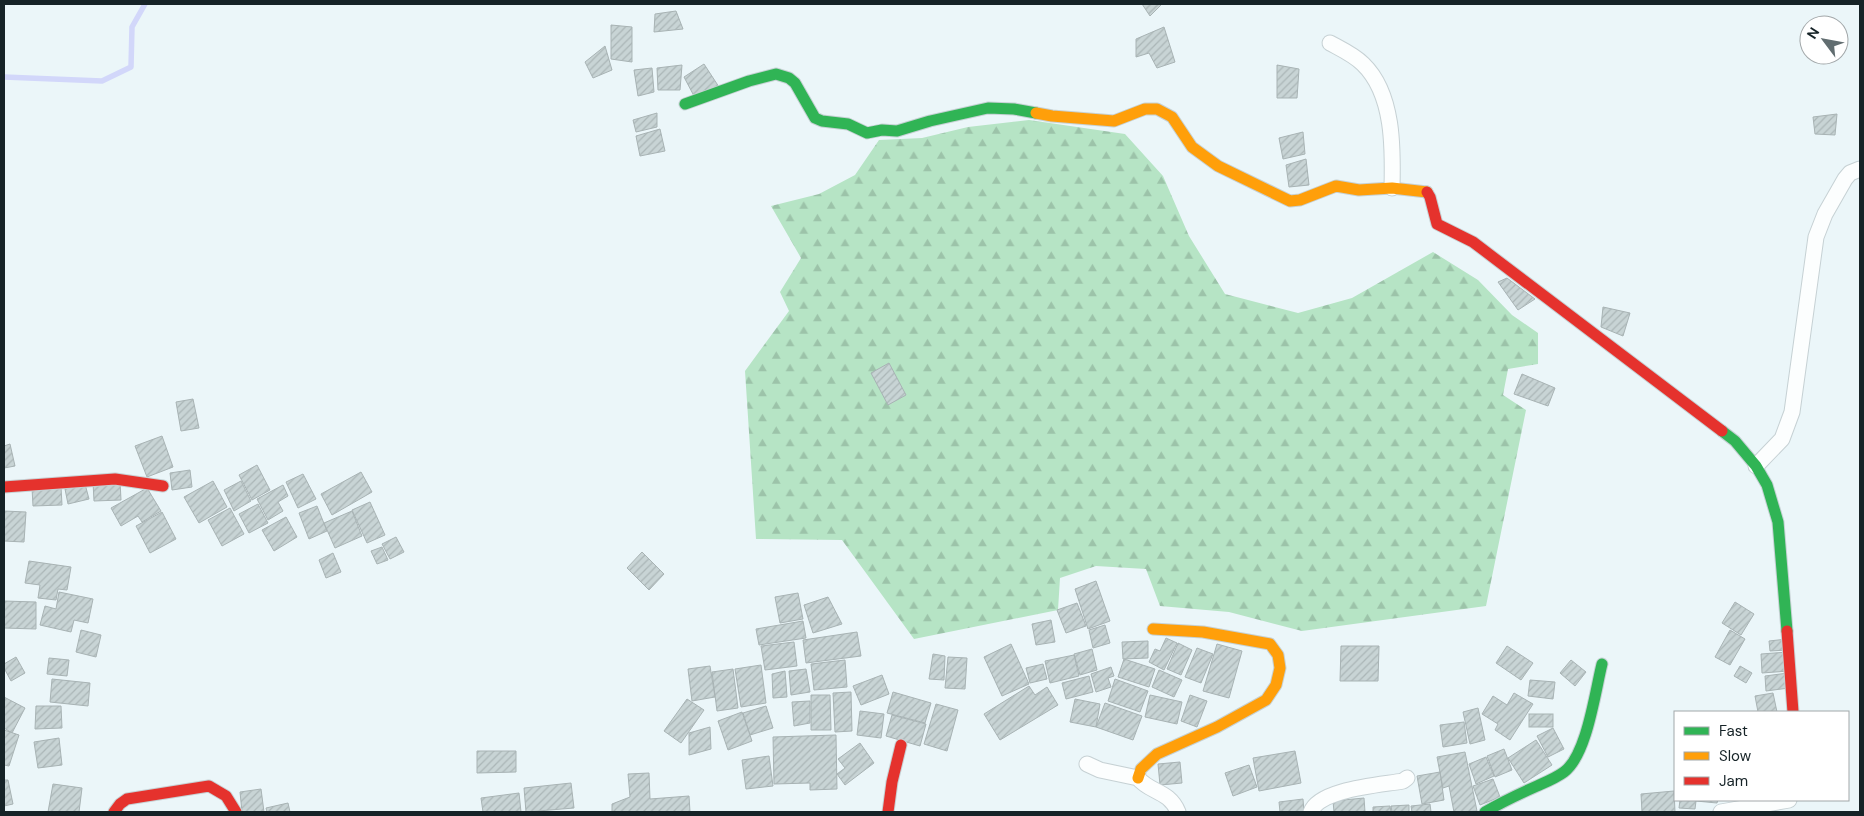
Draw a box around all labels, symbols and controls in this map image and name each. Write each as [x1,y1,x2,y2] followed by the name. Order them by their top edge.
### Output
[1799,15,1849,65] north arrow
[1803,24,1823,42] text: N
[1674,711,1849,801] legend
[1719,721,1748,741] text: Fast
[1719,746,1752,766] text: Slow
[1719,771,1748,791] text: Jam

